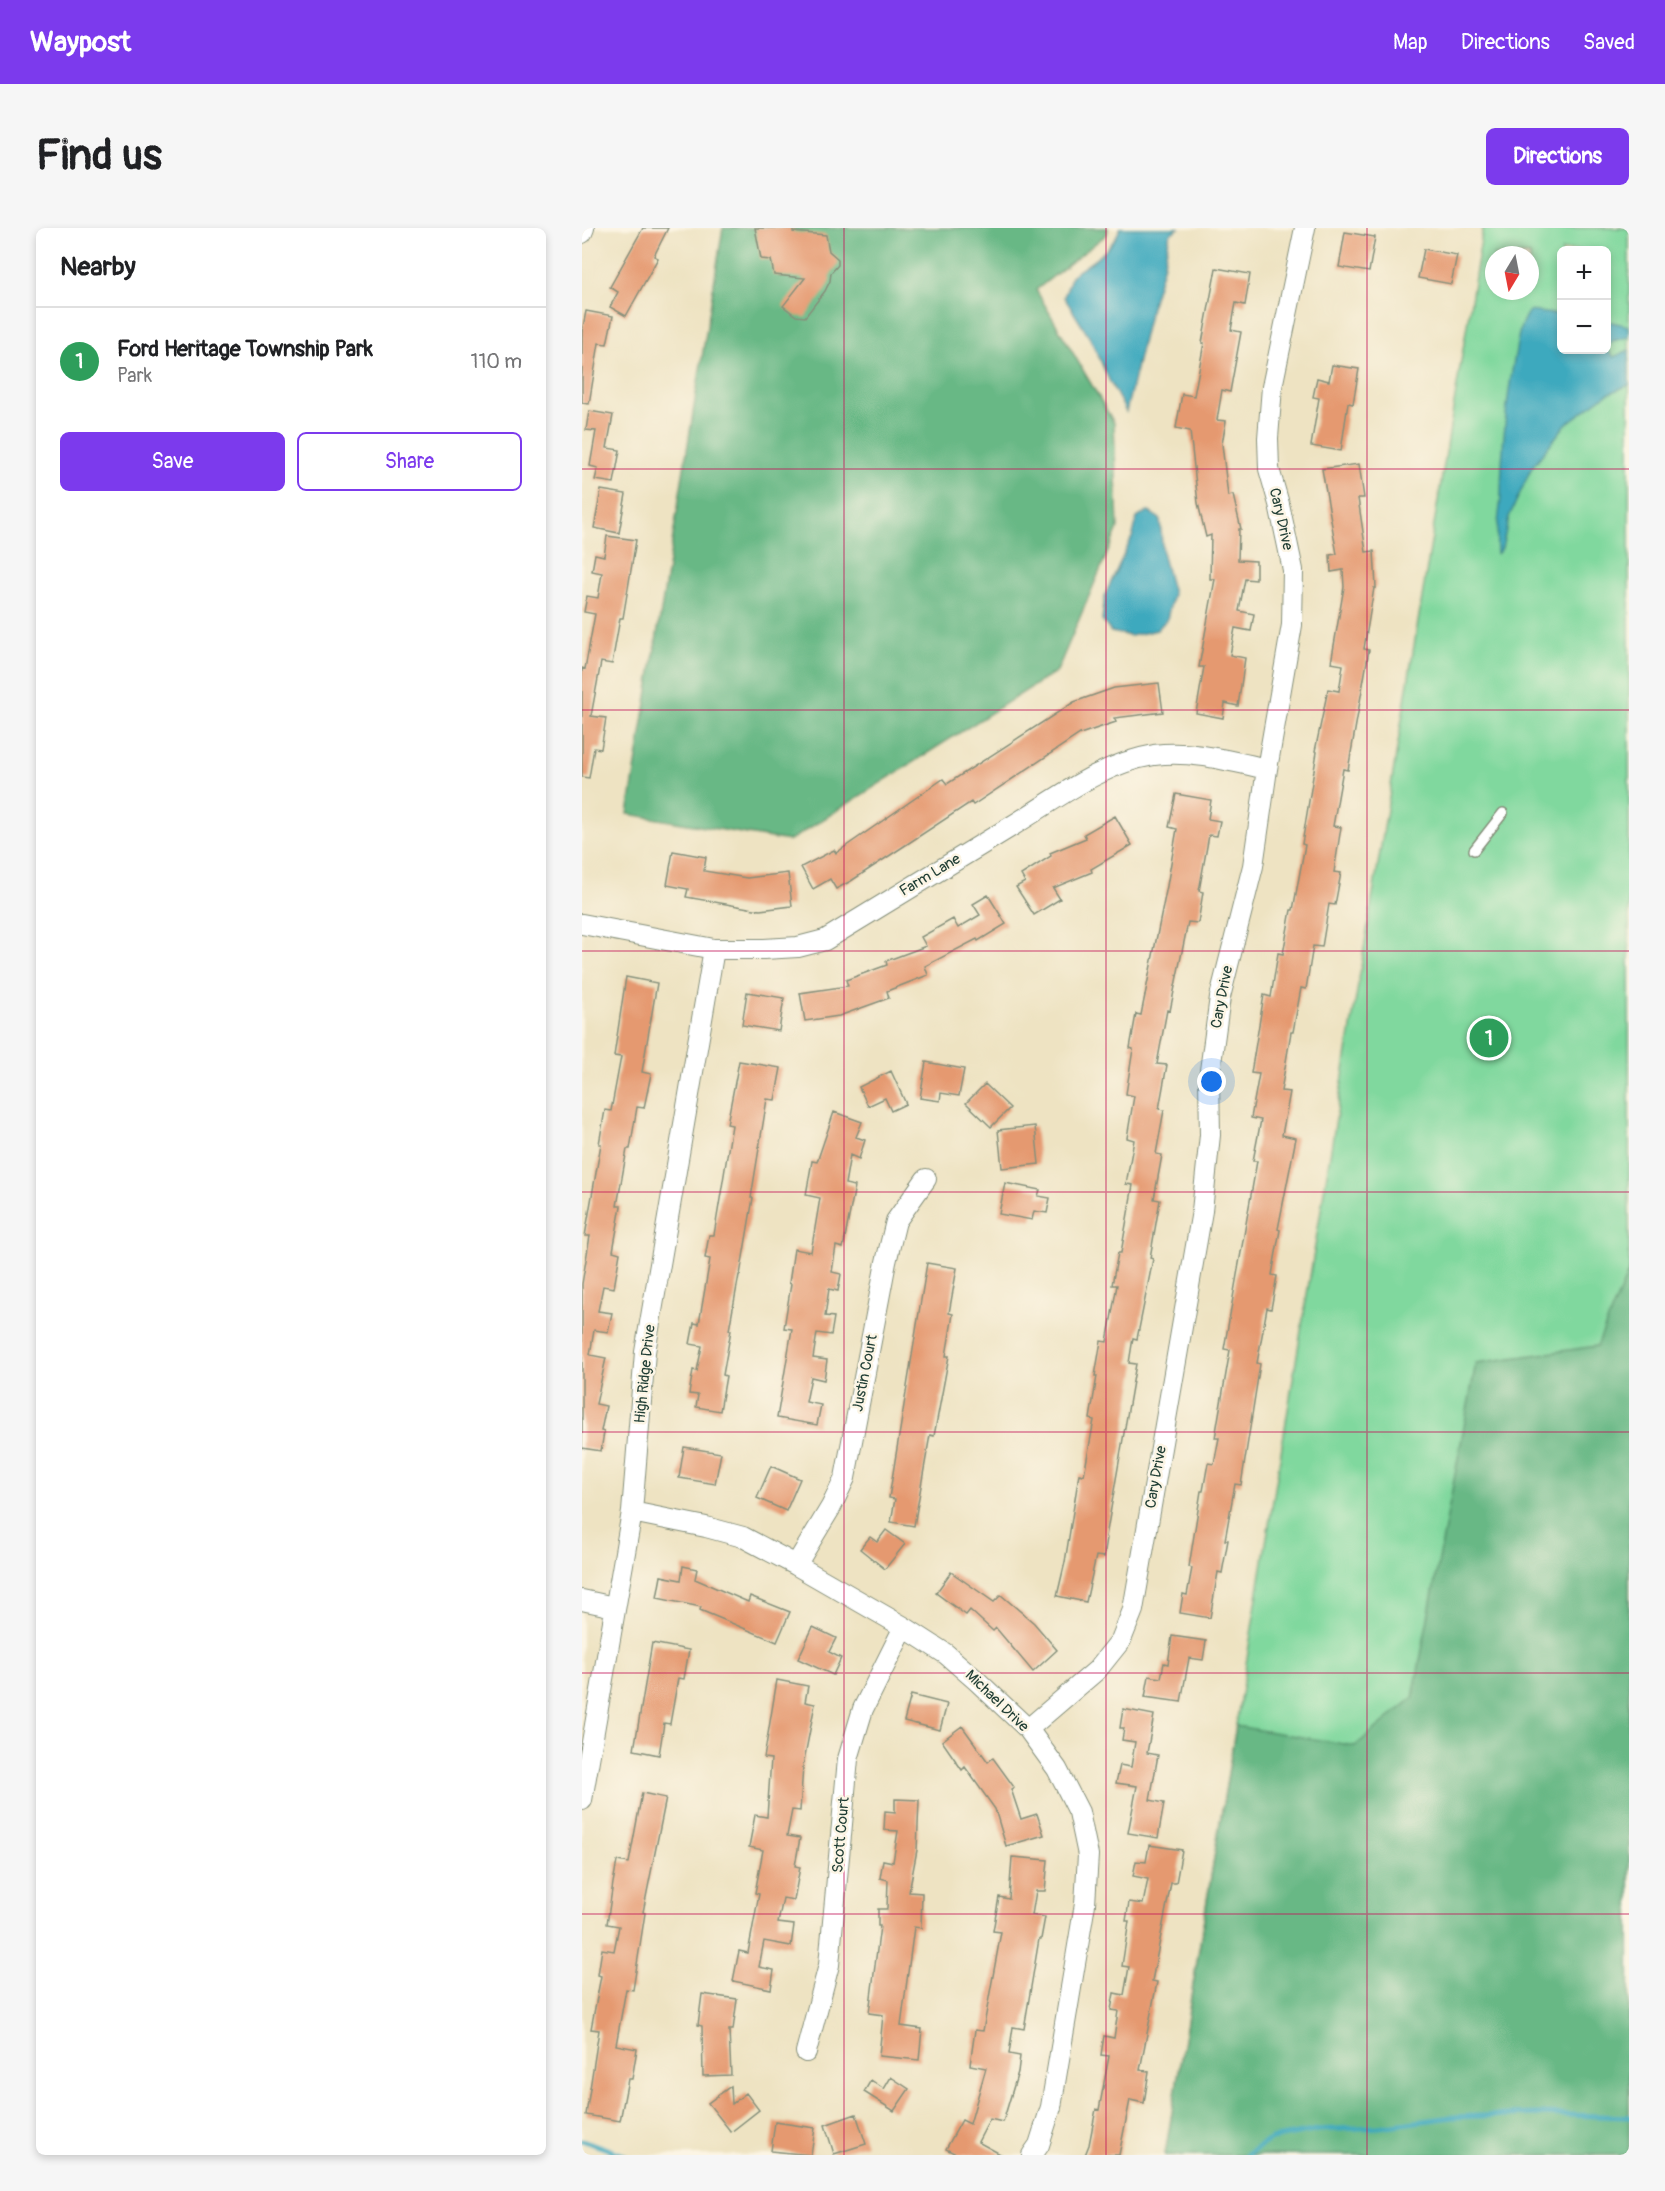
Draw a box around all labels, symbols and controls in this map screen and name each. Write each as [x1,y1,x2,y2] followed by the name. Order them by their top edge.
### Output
[30,25,131,60] text: Waypost
[1393,29,1428,56] text: Map
[1461,29,1550,56] text: Directions
[1583,29,1635,56] text: Saved
[1486,128,1629,185] button: Directions
[36,130,162,182] text: Find us
[1485,246,1539,300] north arrow
[1557,246,1611,354] map controls
[1557,246,1611,300] button: +
[60,251,136,283] text: Nearby
[1557,300,1611,354] button: −
[117,335,373,363] text: Ford Heritage Township Park
[76,349,83,374] text: 1
[471,349,522,374] text: 110 m
[117,363,152,388] text: Park
[60,432,285,491] button: Save
[297,432,522,491] button: Share
[1265,486,1298,553] street label: Cary Drive
[896,849,965,901] street label: Farm Lane
[1207,964,1237,1030] street label: Cary Drive
[1470,1016,1508,1060] pin: 1
[1197,1067,1226,1096] your location
[630,1323,660,1424] street label: High Ridge Drive
[848,1332,882,1413] street label: Justin Court
[1141,1444,1171,1510] street label: Cary Drive
[961,1666,1033,1737] street label: Michael Drive
[828,1795,854,1874] street label: Scott Court

